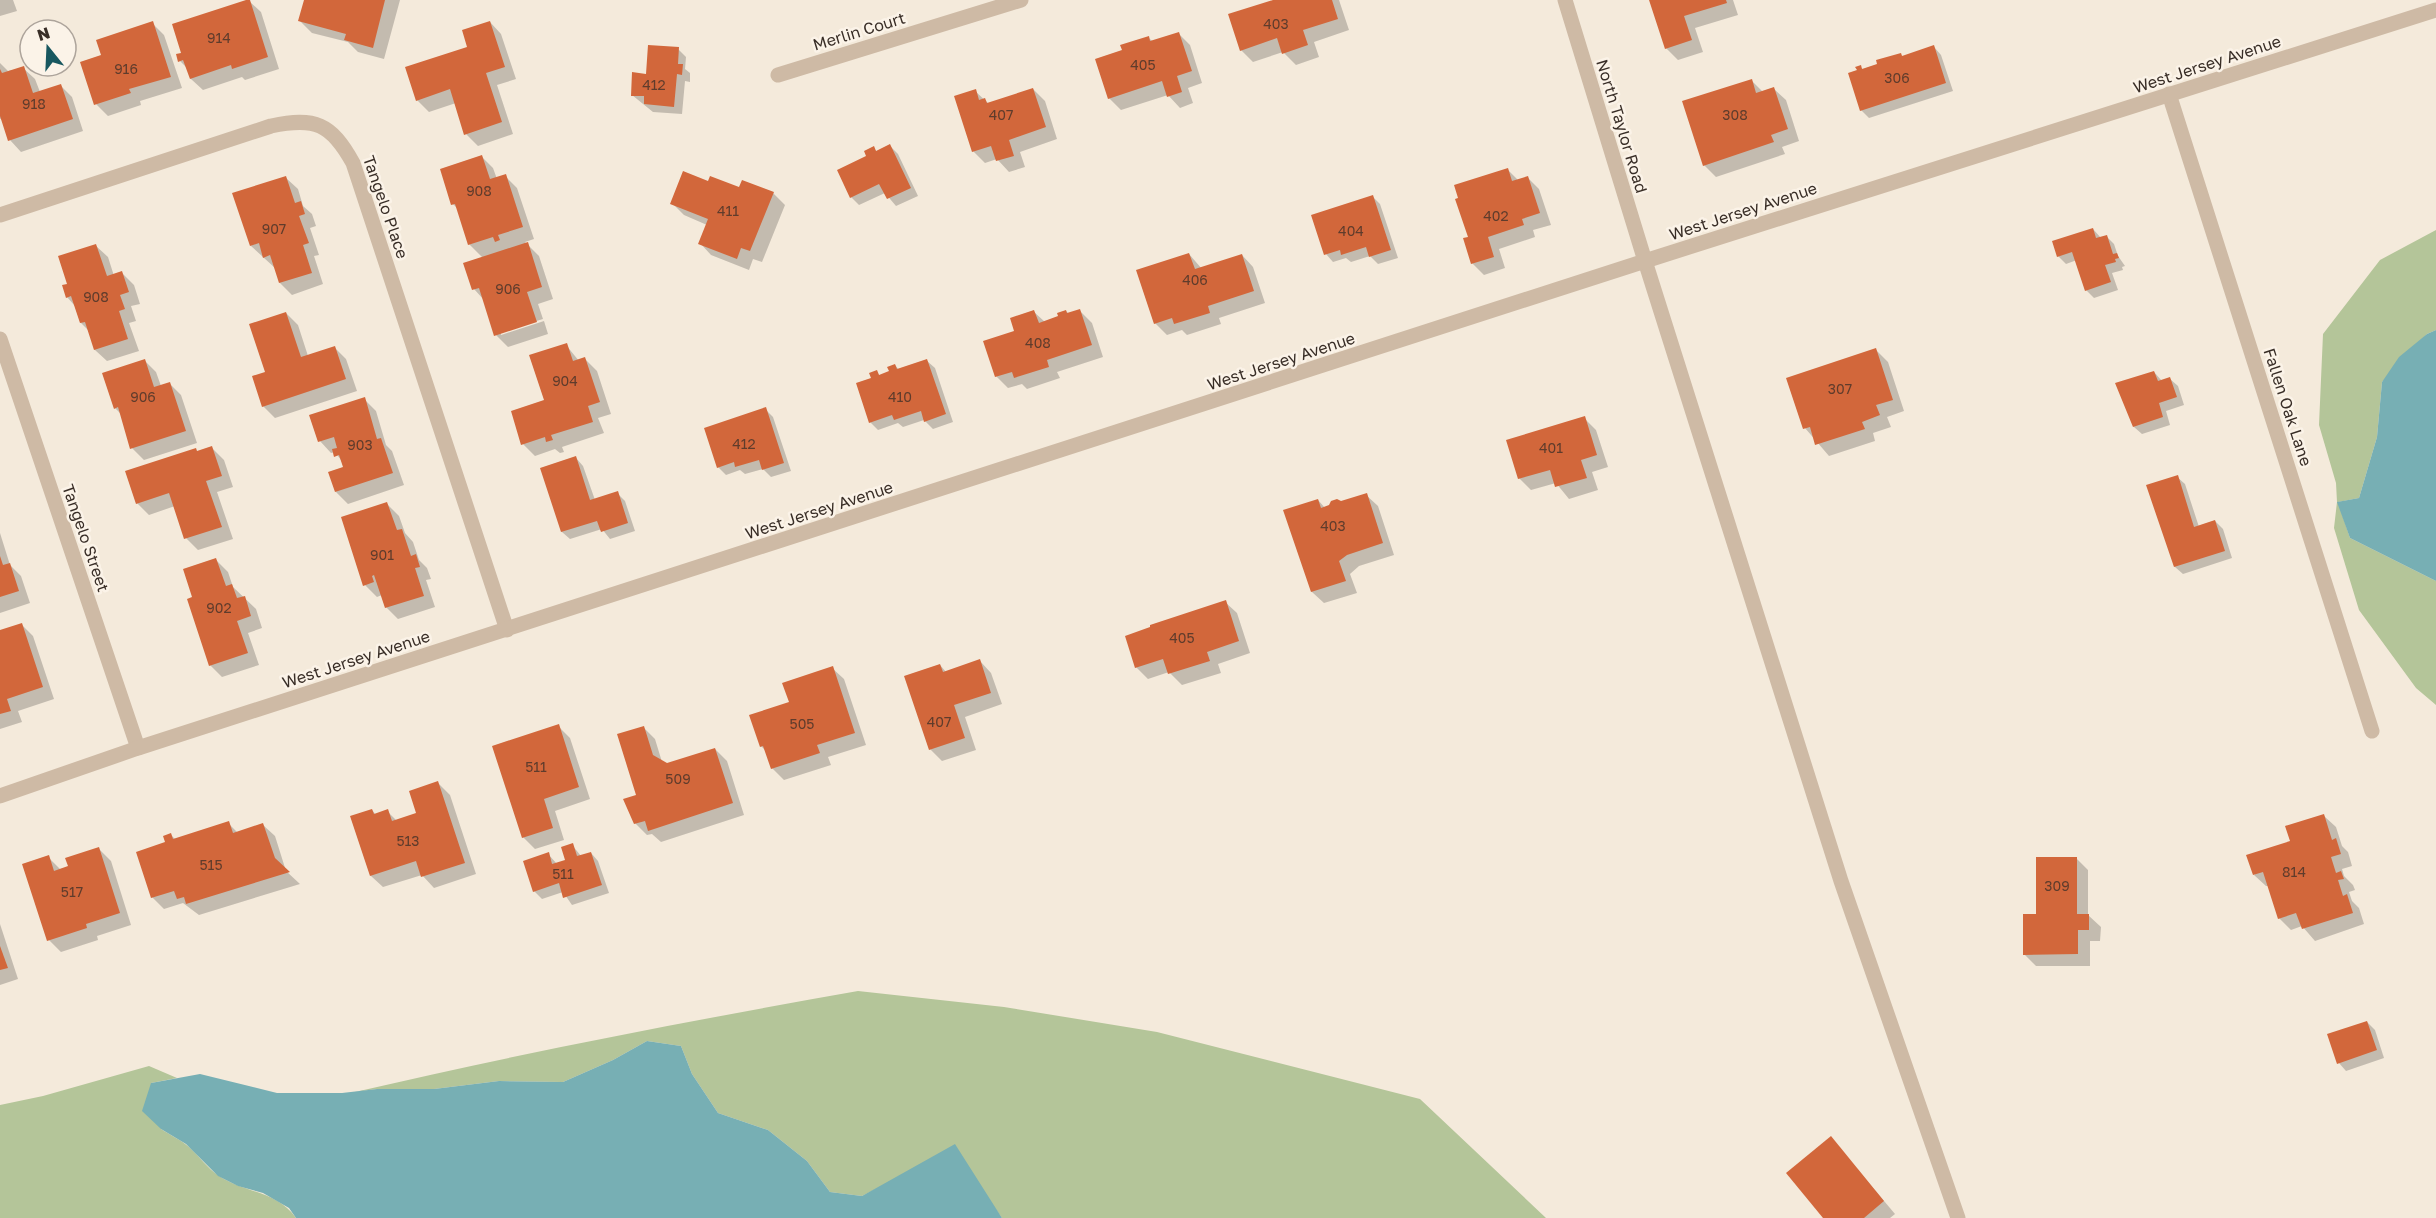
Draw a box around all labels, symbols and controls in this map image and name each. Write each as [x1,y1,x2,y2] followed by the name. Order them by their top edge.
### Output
[810,7,908,55] street label: Merlin Court
[1263,15,1289,32] house number: 403
[18,18,78,78] north arrow
[34,22,52,45] text: N
[207,29,231,46] house number: 914
[2131,31,2283,97] street label: West Jersey Avenue
[1130,56,1156,73] house number: 405
[1592,57,1652,195] street label: North Taylor Road
[114,60,138,77] house number: 916
[1884,69,1910,86] house number: 306
[642,76,666,93] house number: 412
[22,95,46,112] house number: 918
[989,106,1013,123] house number: 407
[1722,106,1748,123] house number: 308
[359,153,413,261] street label: Tangelo Place
[1667,178,1819,244] street label: West Jersey Avenue
[466,182,492,199] house number: 908
[717,202,739,219] house number: 411
[1483,207,1509,224] house number: 402
[262,220,286,237] house number: 907
[1338,222,1364,239] house number: 404
[1182,271,1208,288] house number: 406
[495,280,521,297] house number: 906
[83,288,109,305] house number: 908
[1205,328,1357,394] street label: West Jersey Avenue
[1025,334,1051,351] house number: 408
[2260,346,2316,468] street label: Fallen Oak Lane
[552,372,578,389] house number: 904
[1828,380,1852,397] house number: 307
[130,388,156,405] house number: 906
[888,388,912,405] house number: 410
[732,435,756,452] house number: 412
[347,436,373,453] house number: 903
[1539,439,1563,456] house number: 401
[743,477,895,543] street label: West Jersey Avenue
[58,482,114,594] street label: Tangelo Street
[1320,517,1346,534] house number: 403
[370,546,394,563] house number: 901
[206,599,232,616] house number: 902
[280,626,432,692] street label: West Jersey Avenue
[1169,629,1195,646] house number: 405
[927,713,951,730] house number: 407
[790,715,814,732] house number: 505
[525,758,547,775] house number: 511
[665,770,691,787] house number: 509
[396,832,420,849] house number: 513
[199,856,223,873] house number: 515
[2282,863,2306,880] house number: 814
[552,865,574,882] house number: 511
[2044,877,2070,894] house number: 309
[61,883,83,900] house number: 517

